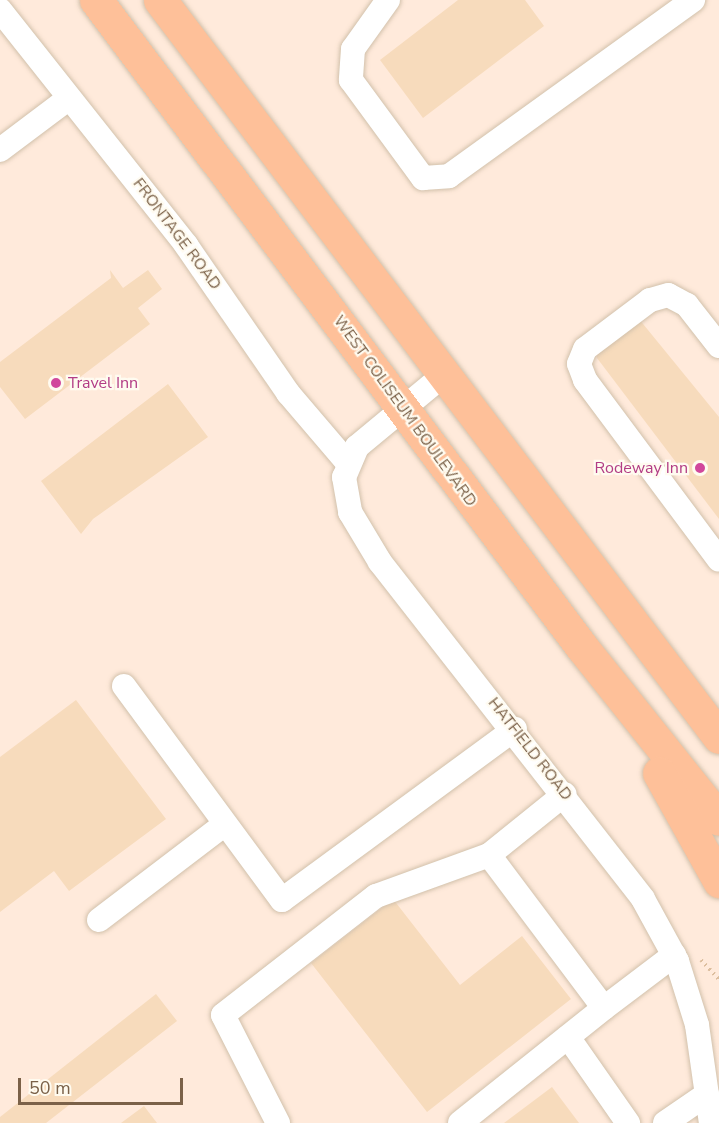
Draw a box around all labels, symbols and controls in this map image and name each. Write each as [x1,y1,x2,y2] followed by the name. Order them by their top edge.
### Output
[129,174,225,294] street label: FRONTAGE ROAD
[329,312,481,510] street label: WEST COLISEUM BOULEVARD
[68,373,138,393] place label: Travel Inn
[49,376,63,390] marker: Travel Inn
[595,458,688,478] place label: Rodeway Inn
[693,461,707,475] marker: Rodeway Inn
[484,694,576,804] street label: HATFIELD ROAD
[21,1066,186,1104] scale bar
[29,1076,71,1100] text: 50 m

